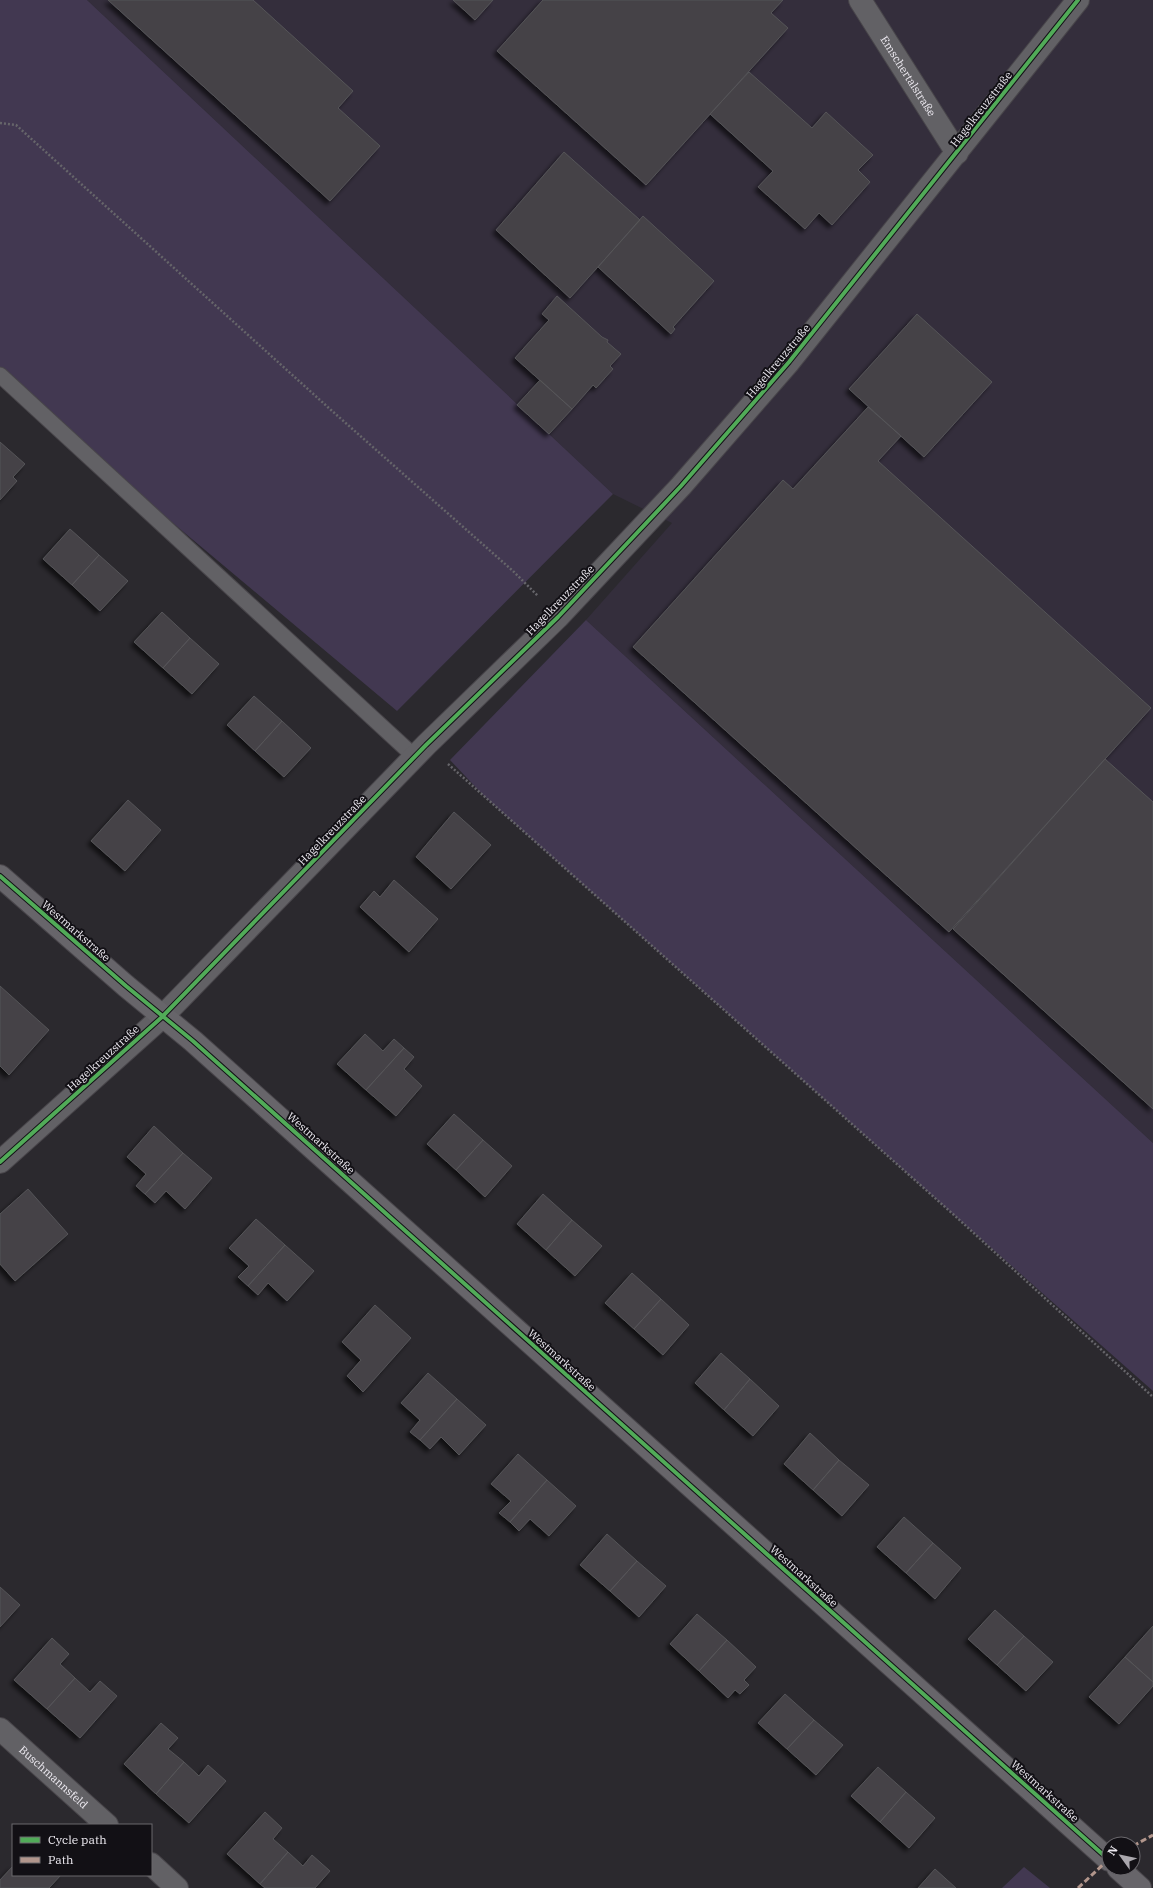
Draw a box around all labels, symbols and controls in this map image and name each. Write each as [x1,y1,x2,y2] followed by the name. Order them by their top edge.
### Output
[877,33,939,119] street label: Emschertalstraße
[947,68,1015,150] street label: Hagelkreuzstraße
[743,321,813,401] street label: Hagelkreuzstraße
[523,562,597,638] street label: Hagelkreuzstraße
[295,792,369,868] street label: Hagelkreuzstraße
[39,898,113,965] street label: Westmarkstraße
[64,1022,142,1094] street label: Hagelkreuzstraße
[284,1109,358,1177] street label: Westmarkstraße
[525,1326,599,1394] street label: Westmarkstraße
[767,1542,841,1610] street label: Westmarkstraße
[16,1743,91,1812] street label: Buschmannsfeld
[1008,1757,1082,1825] street label: Westmarkstraße
[12,1824,152,1876] legend
[48,1832,107,1847] text: Cycle path
[1101,1836,1141,1876] north arrow
[1104,1843,1121,1858] text: N
[48,1852,74,1867] text: Path

